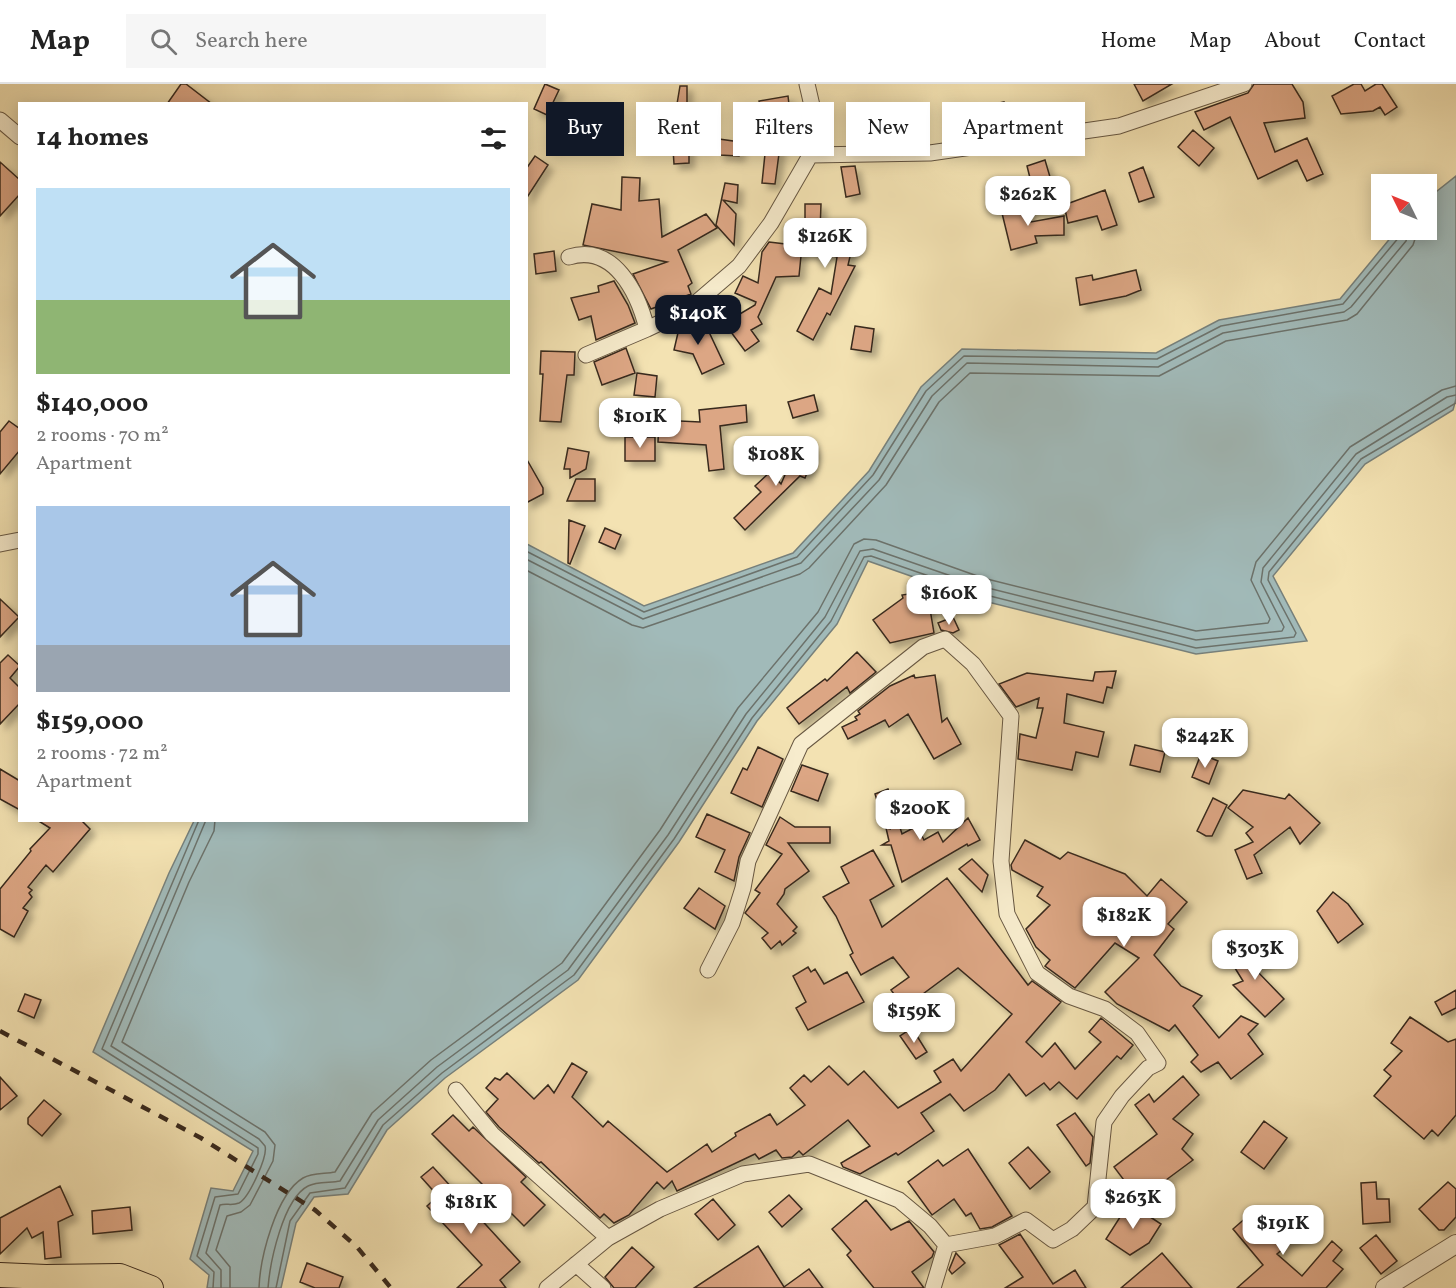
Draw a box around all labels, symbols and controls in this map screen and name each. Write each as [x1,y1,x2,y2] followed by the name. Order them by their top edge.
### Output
[126,14,546,68] search box
[30,22,90,61] text: Map
[147,25,180,58] icon: search
[195,26,308,57] text: Search here
[1101,27,1156,56] text: Home
[1189,27,1231,56] text: Map
[1264,27,1321,56] text: About
[1354,27,1426,56] text: Contact
[546,102,624,156] chip: Buy
[636,102,721,156] chip: Rent
[733,102,834,156] chip: Filters
[846,102,930,156] chip: New
[942,102,1085,156] chip: Apartment
[36,120,149,156] text: 14 homes
[477,122,510,155] icon: filters
[1371,174,1437,240] north arrow
[1371,174,1437,240] map controls
[986,176,1070,227] pin: $262K
[999,181,1057,209] text: $262K
[783,218,867,269] pin: $126K
[797,223,853,251] text: $126K
[219,227,327,335] icon: home
[656,295,740,346] pin: $140K
[669,300,727,328] text: $140K
[36,386,148,422] text: $140,000
[598,398,682,449] pin: $101K
[613,403,667,431] text: $101K
[36,422,169,450] text: 2 rooms · 70 m²
[734,436,818,487] pin: $108K
[748,441,804,469] text: $108K
[36,450,132,478] text: Apartment
[219,545,327,653] icon: home
[907,575,991,626] pin: $160K
[921,580,977,608] text: $160K
[36,704,144,740] text: $159,000
[1163,718,1247,769] pin: $242K
[1176,723,1234,751] text: $242K
[36,740,168,768] text: 2 rooms · 72 m²
[36,768,132,796] text: Apartment
[878,790,962,841] pin: $200K
[890,795,950,823] text: $200K
[1082,897,1166,948] pin: $182K
[1097,902,1151,930] text: $182K
[1213,930,1297,981] pin: $303K
[1226,935,1284,963] text: $303K
[872,993,956,1044] pin: $159K
[887,998,941,1026] text: $159K
[1091,1179,1175,1230] pin: $263K
[429,1184,513,1235] pin: $181K
[1104,1184,1162,1212] text: $263K
[445,1189,497,1217] text: $181K
[1241,1205,1325,1256] pin: $191K
[1257,1210,1309,1238] text: $191K

